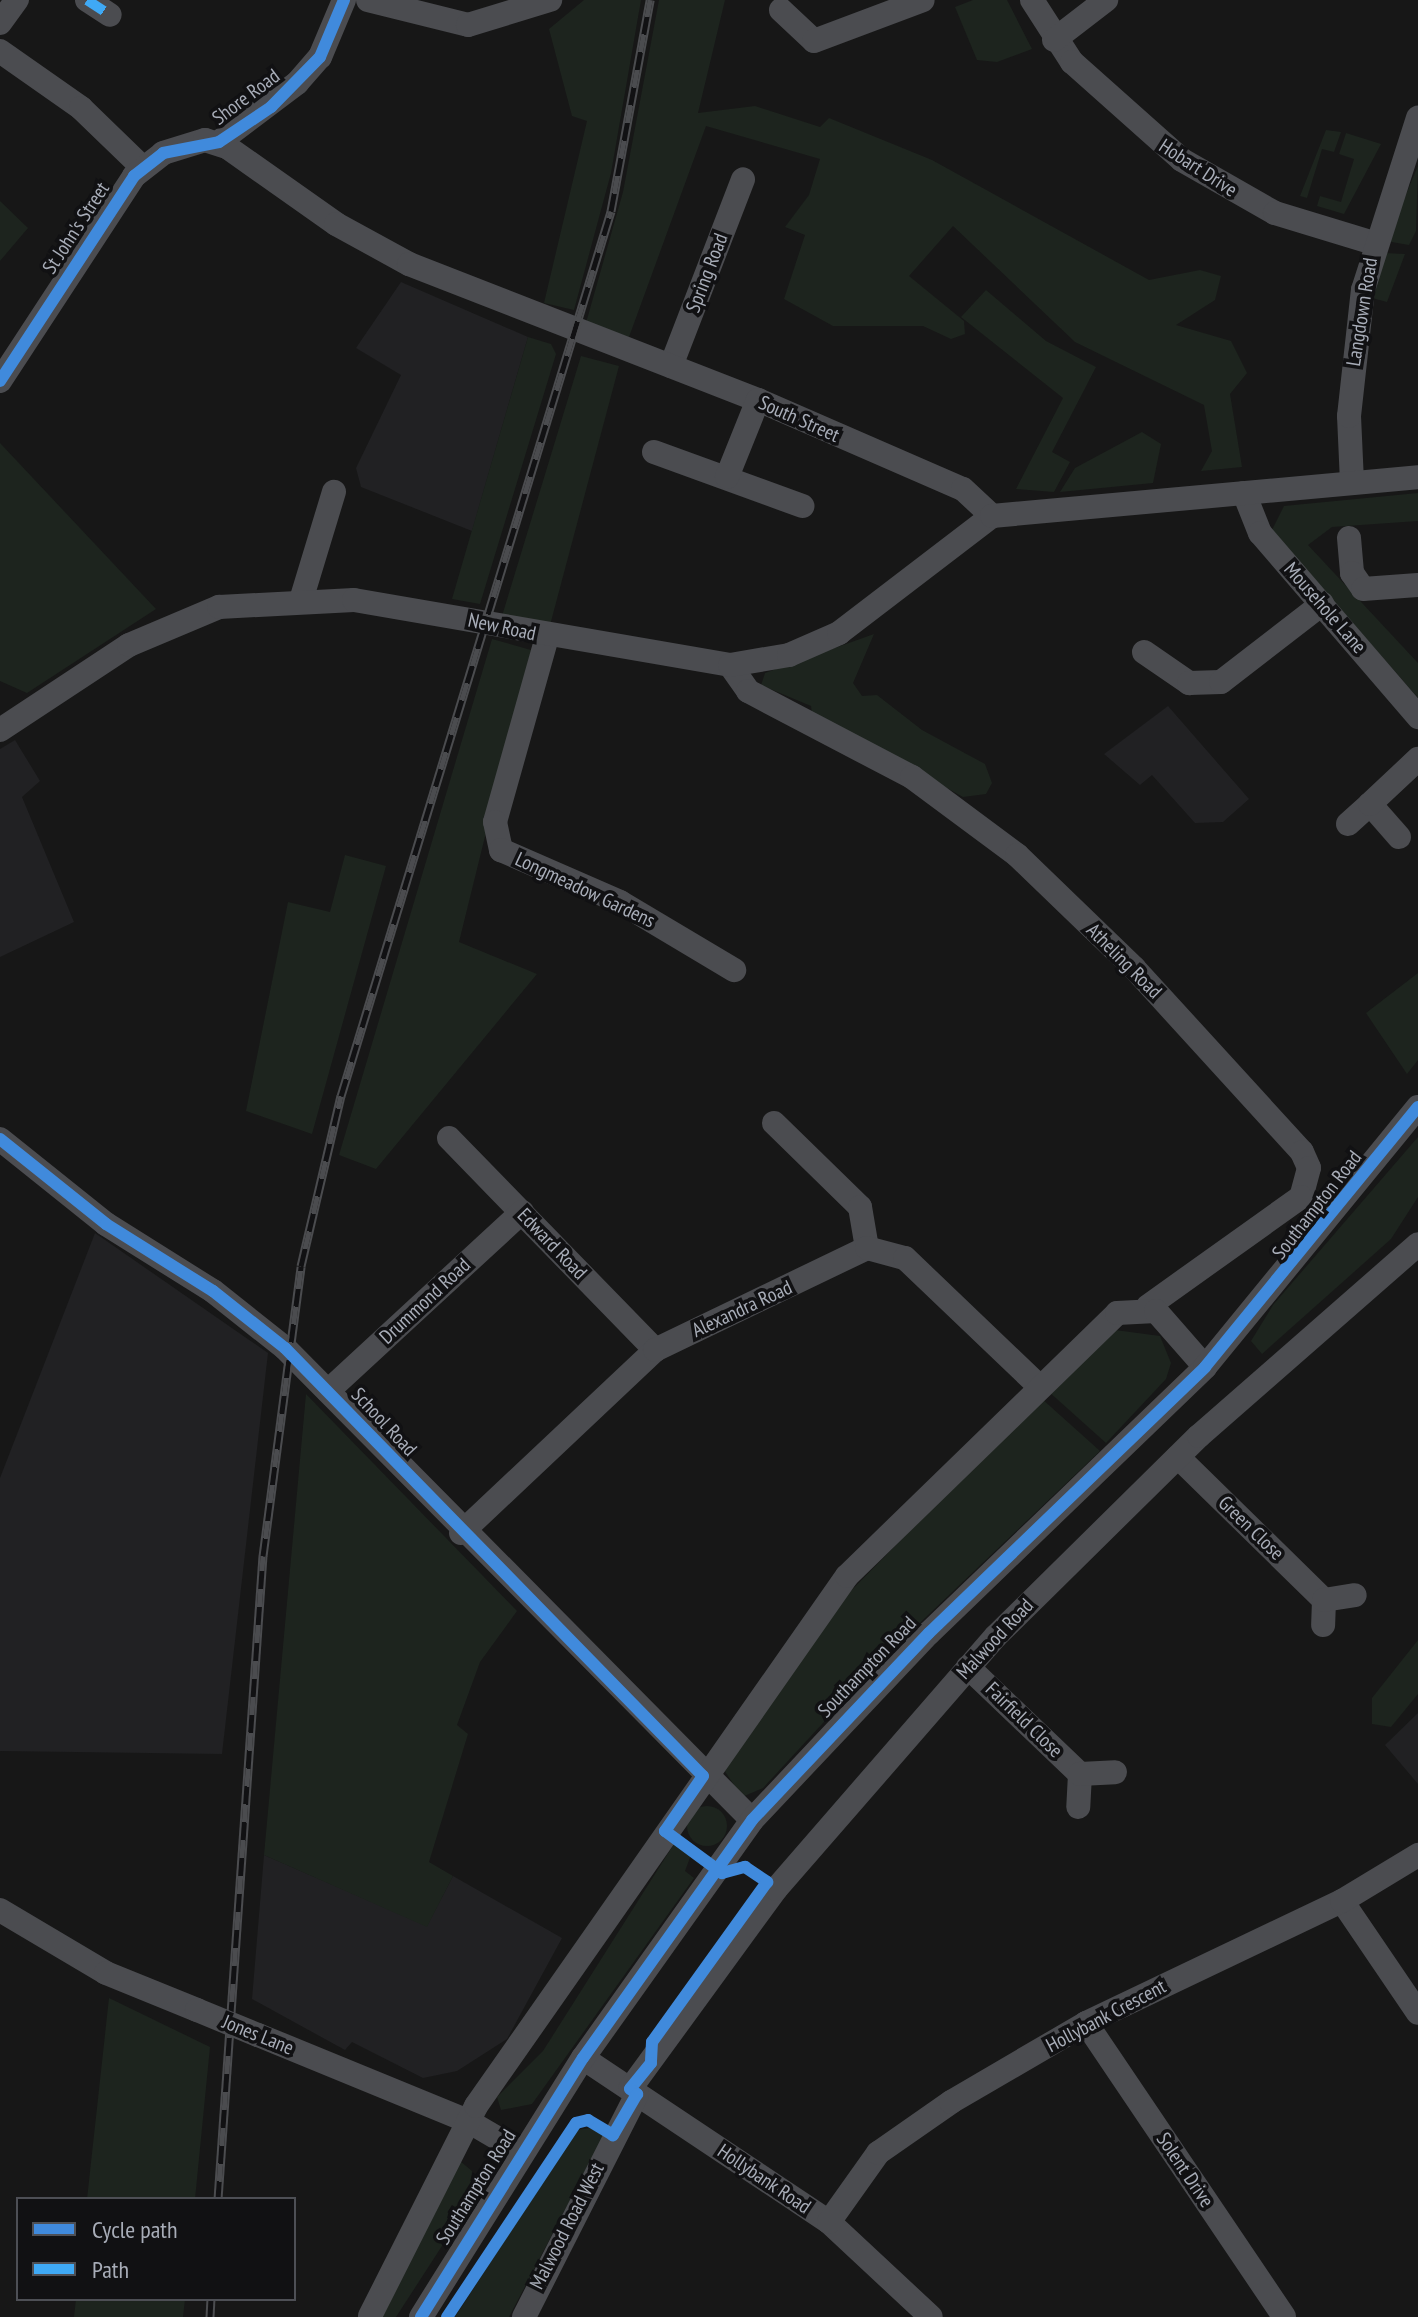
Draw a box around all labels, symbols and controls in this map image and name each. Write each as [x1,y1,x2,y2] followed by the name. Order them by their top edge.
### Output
[208,64,284,130] street label: Shore Road
[1155,134,1241,202] street label: Hobart Drive
[38,178,114,278] street label: St John's Street
[681,230,733,316] street label: Spring Road
[1342,256,1382,368] street label: Langdown Road
[755,391,843,447] street label: South Street
[1279,558,1371,658] street label: Mousehole Lane
[466,608,538,646] street label: New Road
[511,847,659,933] street label: Longmeadow Gardens
[1081,918,1167,1004] street label: Atheling Road
[1267,1146,1367,1264] street label: Southampton Road
[512,1203,592,1285] street label: Edward Road
[375,1253,475,1349] street label: Drummond Road
[688,1275,796,1343] street label: Alexandra Road
[346,1383,422,1461] street label: School Road
[1213,1491,1289,1565] street label: Green Close
[952,1594,1038,1684] street label: Malwood Road
[813,1612,921,1722] street label: Southampton Road
[980,1677,1068,1763] street label: Fairfield Close
[1042,1974,1170,2058] street label: Hollybank Crescent
[219,2010,297,2060] street label: Jones Lane
[431,2125,521,2249] street label: Southampton Road
[1151,2128,1219,2212] street label: Solent Drive
[713,2139,815,2219] street label: Hollybank Road
[525,2159,609,2293] street label: Malwood Road West
[16,2197,296,2301] legend
[92,2214,178,2245] text: Cycle path
[92,2254,129,2285] text: Path

